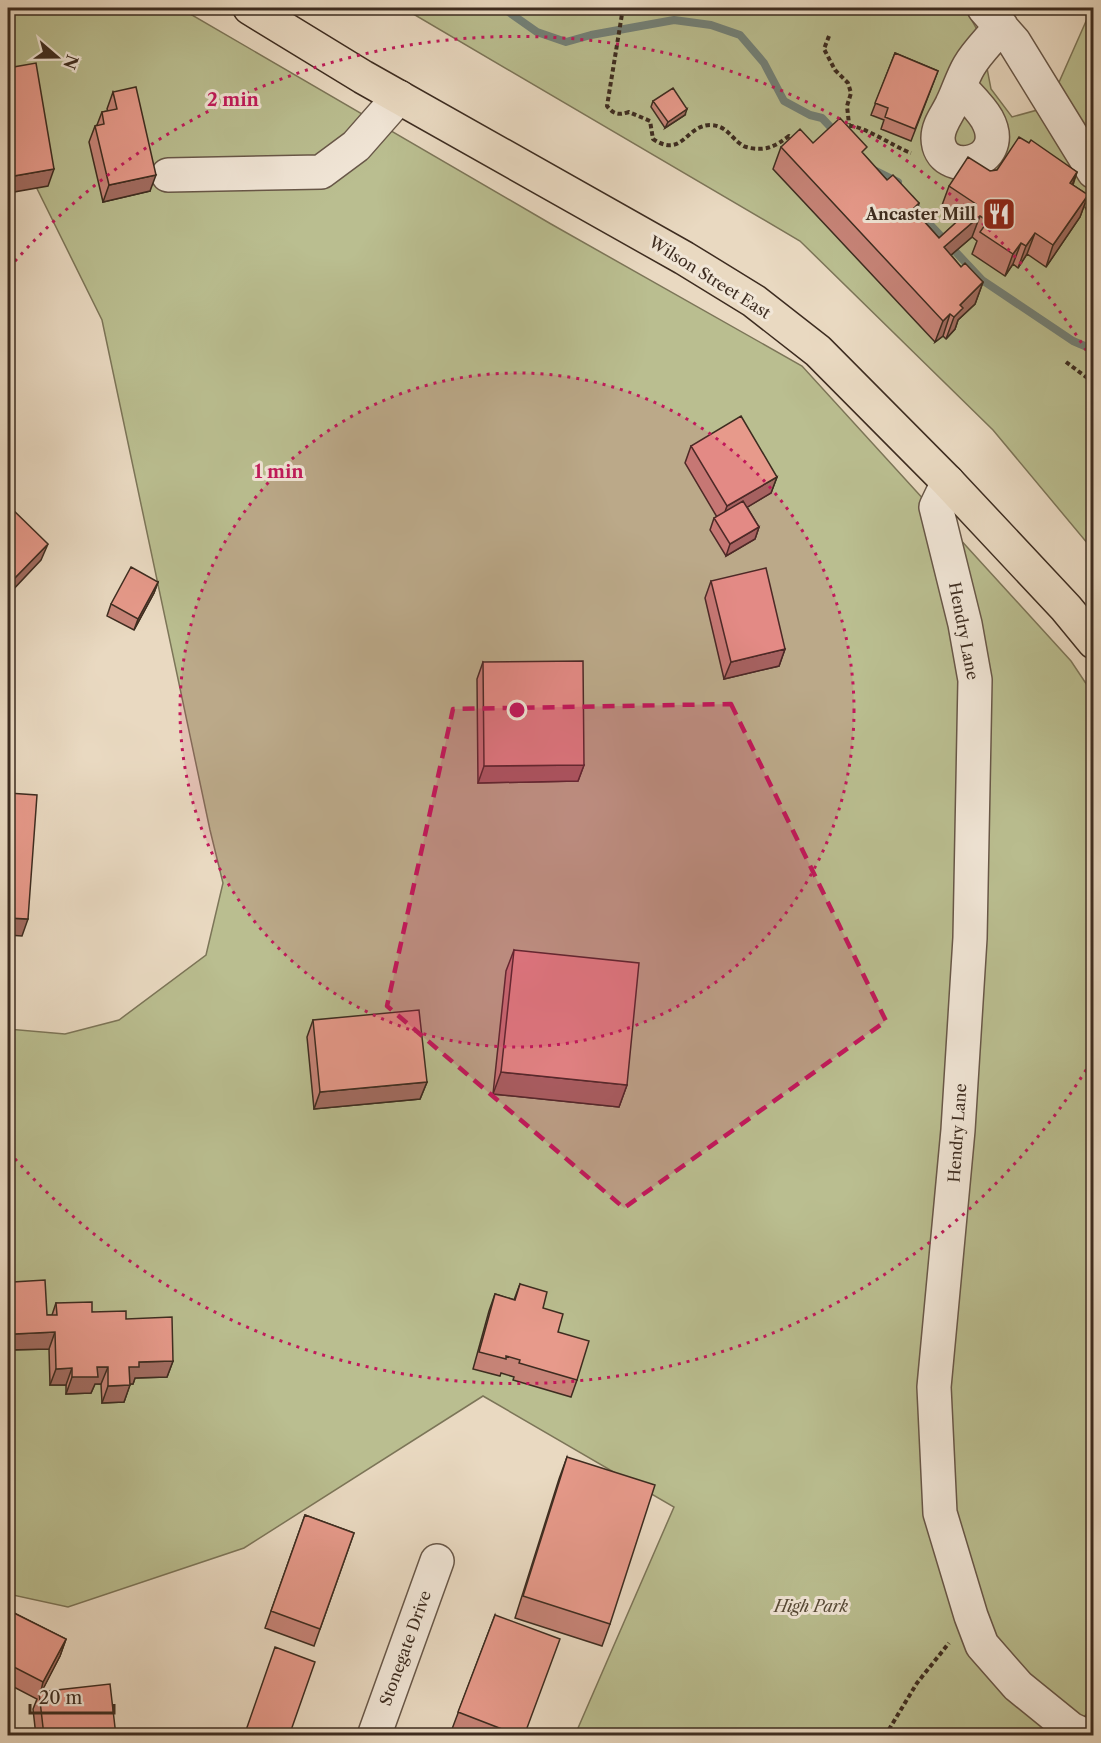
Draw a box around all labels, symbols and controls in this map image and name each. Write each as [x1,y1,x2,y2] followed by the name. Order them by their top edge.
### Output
[27,27,87,87] north arrow
[59,52,83,72] text: N
[207,89,260,111] text: 2 min
[981,196,1017,232] restaurant icon: Ancaster Mill
[865,204,976,224] place label: Ancaster Mill
[645,231,775,323] street label: Wilson Street East
[254,461,304,483] text: 1 min
[945,580,983,682] street label: Hendry Lane
[507,700,527,720] centre of rings
[944,1083,970,1183] street label: Hendry Lane
[375,1588,435,1708] street label: Stonegate Drive
[772,1596,849,1616] park label: High Park
[30,1677,114,1715] scale bar
[39,1687,83,1709] text: 20 m

